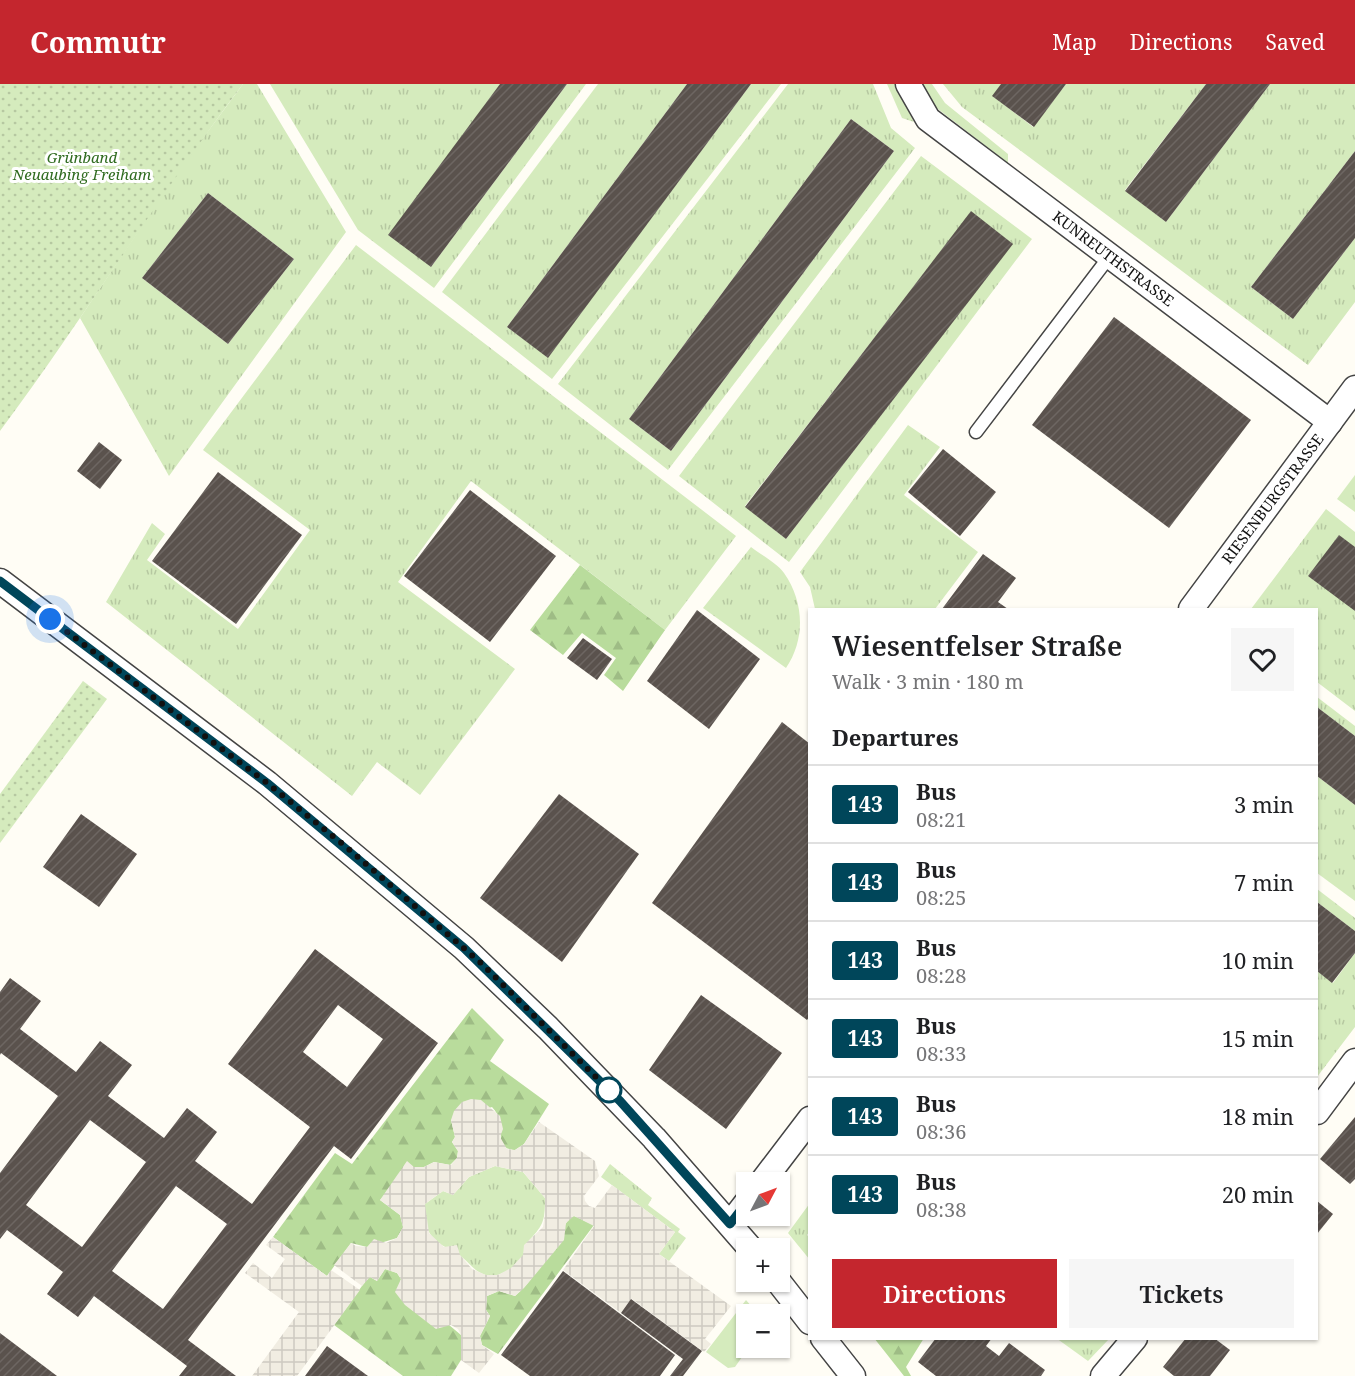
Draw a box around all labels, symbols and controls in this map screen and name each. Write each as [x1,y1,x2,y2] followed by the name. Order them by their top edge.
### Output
[30,23,166,61] text: Commutr
[1052,28,1097,56] text: Map
[1130,28,1232,56] text: Directions
[1265,28,1325,56] text: Saved
[12,147,152,184] park label: Grünband Neuaubing Freiham
[1049,206,1178,310] street label: KUNREUTHSTRASSE
[1217,429,1328,567] street label: RIESENBURGSTRASSE
[35,604,65,634] your location
[832,626,1122,664] text: Wiesentfelser Straße
[1231,628,1294,691] button: heart
[832,668,1024,695] text: Walk · 3 min · 180 m
[832,722,959,752] text: Departures
[916,776,956,806] text: Bus
[1234,789,1294,819] text: 3 min
[847,790,883,818] text: 143
[916,806,966,833] text: 08:21
[916,854,956,884] text: Bus
[1234,867,1294,897] text: 7 min
[847,868,883,896] text: 143
[916,884,966,911] text: 08:25
[916,932,956,962] text: Bus
[1222,945,1294,975] text: 10 min
[847,946,883,974] text: 143
[916,962,966,989] text: 08:28
[916,1010,956,1040] text: Bus
[1222,1023,1294,1053] text: 15 min
[847,1024,883,1052] text: 143
[916,1040,966,1067] text: 08:33
[596,1077,622,1103] unlabelled marker
[916,1088,956,1118] text: Bus
[1222,1101,1294,1131] text: 18 min
[847,1102,883,1130] text: 143
[916,1118,966,1145] text: 08:36
[916,1166,956,1196] text: Bus
[736,1172,790,1226] north arrow
[736,1172,790,1358] map controls
[1222,1179,1294,1209] text: 20 min
[847,1180,883,1208] text: 143
[916,1196,966,1223] text: 08:38
[736,1238,790,1292] button: +
[832,1259,1057,1328] button: Directions
[1069,1259,1294,1328] button: Tickets
[736,1304,790,1358] button: −

